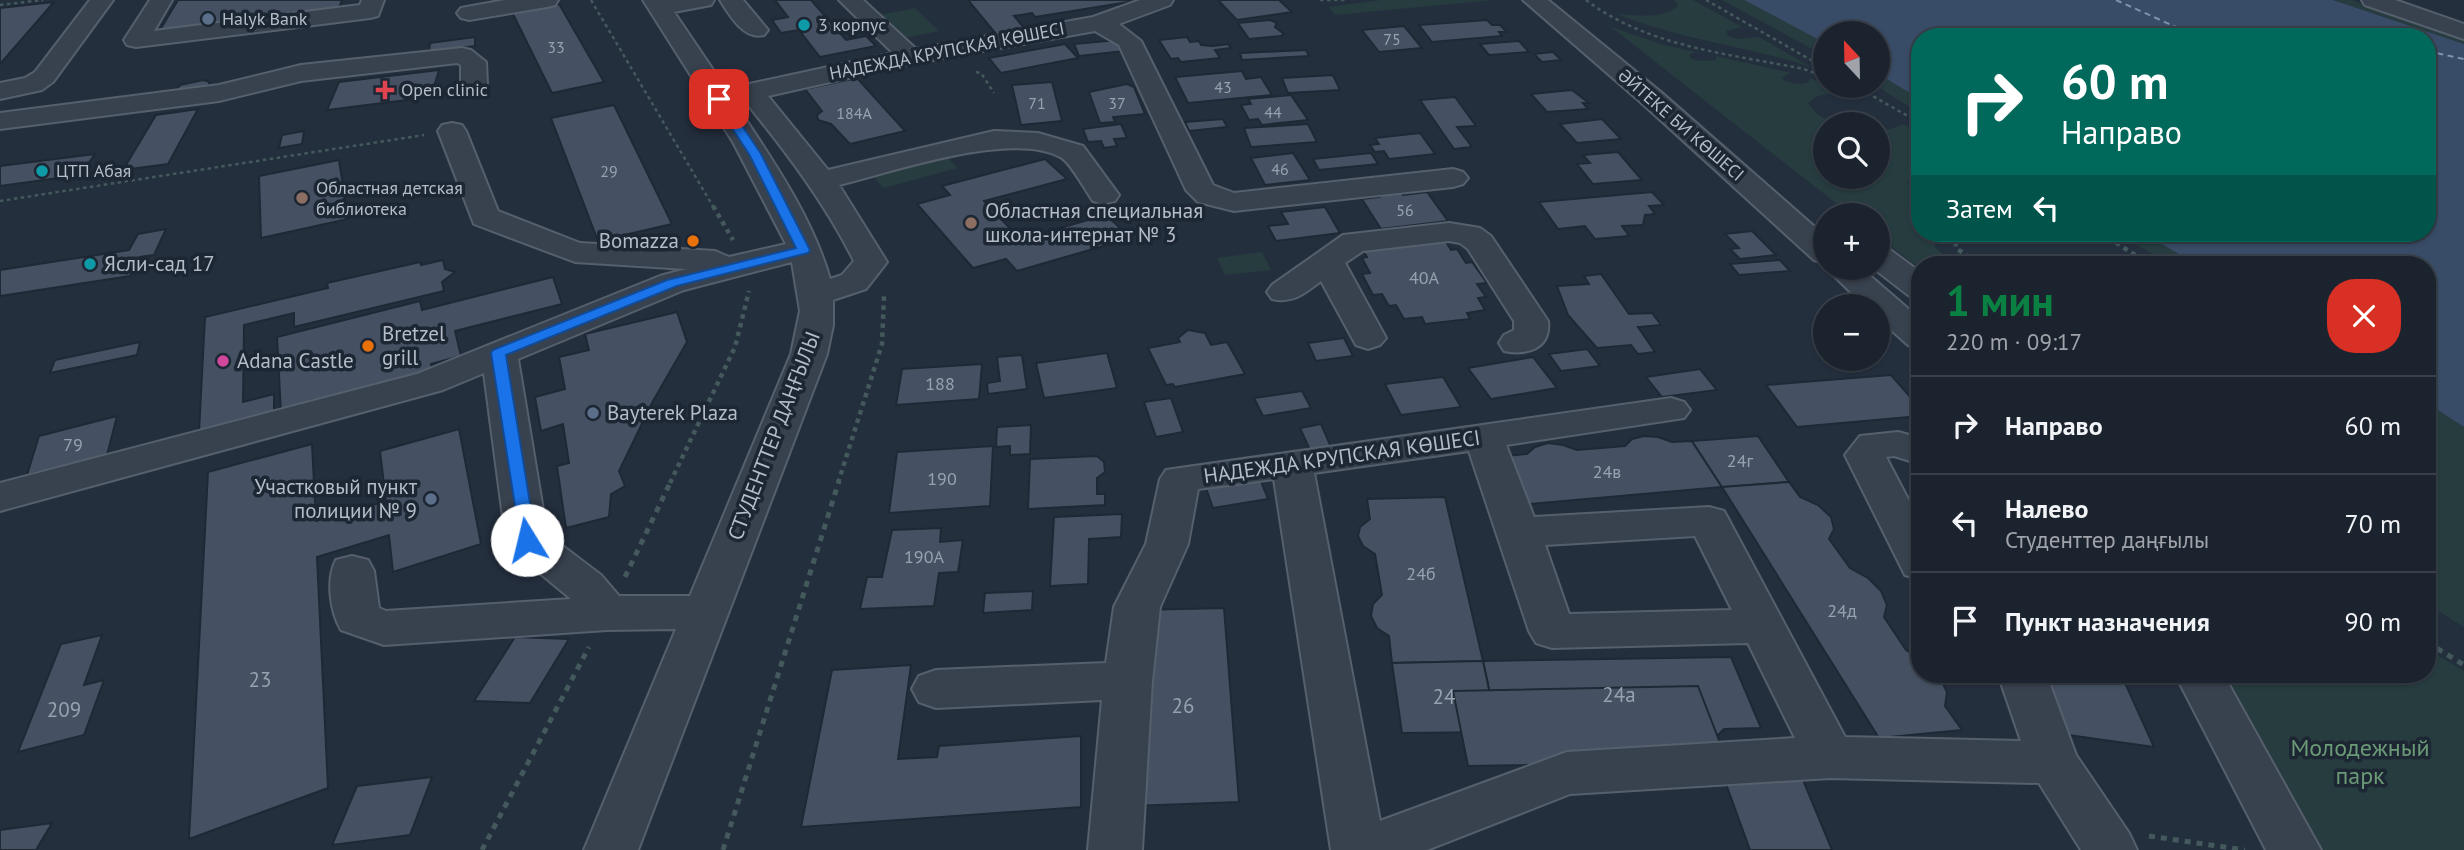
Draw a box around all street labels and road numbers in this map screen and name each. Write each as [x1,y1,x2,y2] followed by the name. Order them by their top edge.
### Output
[827,16,1066,85] street label: НАДЕЖДА КРУПСКАЯ КӨШЕСІ
[1614,64,1749,186] street label: ӘЙТЕКЕ БИ КӨШЕСІ
[721,328,826,544] street label: СТУДЕНТТЕР ДАҢҒЫЛЫ
[1202,424,1482,489] street label: НАДЕЖДА КРУПСКАЯ КӨШЕСІ

